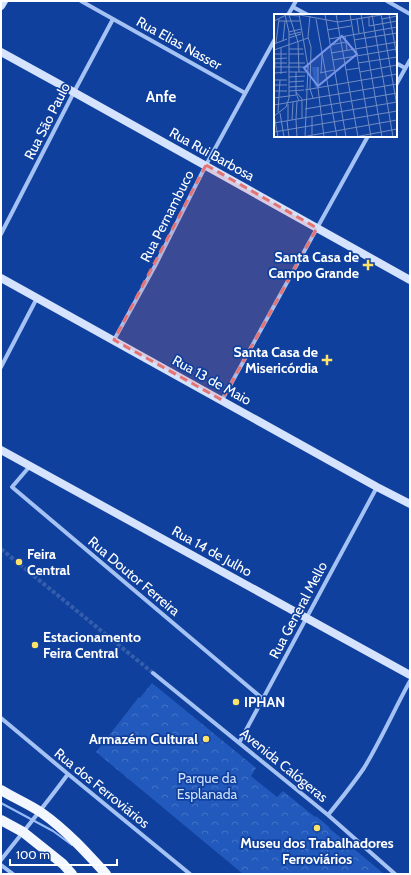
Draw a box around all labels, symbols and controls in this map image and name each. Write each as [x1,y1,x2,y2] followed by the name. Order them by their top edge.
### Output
[133,12,225,74] street label: Rua Elias Nasser
[274,14,397,137] inset map
[20,79,74,163] street label: Rua São Paulo
[146,88,176,106] district label: Anfe
[166,123,258,185] street label: Rua Rui Barbosa
[136,167,198,265] street label: Rua Pernambuco
[269,248,359,282] place label: Santa Casa de Campo Grande
[362,259,374,271] marker: Santa Casa de Campo Grande
[234,343,318,377] place label: Santa Casa de Misericórdia
[169,351,255,409] street label: Rua 13 de Maio
[321,354,333,366] marker: Santa Casa de Misericórdia
[169,522,255,581] street label: Rua 14 de Julho
[84,532,184,620] street label: Rua Doutor Ferreira
[27,545,71,579] place label: Feira Central
[14,557,24,567] marker: Feira Central
[265,558,331,662] street label: Rua General Mello
[43,628,141,662] place label: Estacionamento Feira Central
[30,640,40,650] marker: Estacionamento Feira Central
[244,693,285,711] place label: IPHAN
[231,697,241,707] marker: IPHAN
[236,724,332,806] street label: Avenida Calógeras
[89,730,198,748] place label: Armazém Cultural
[201,734,211,744] marker: Armazém Cultural
[51,744,153,832] street label: Rua dos Ferroviários
[177,769,237,803] park label: Parque da Esplanada
[312,823,322,833] marker: Museu dos Trabalhadores Ferroviários
[240,834,394,868] place label: Museu dos Trabalhadores Ferroviários
[10,841,117,867] scale bar
[16,847,50,862] text: 100 m

